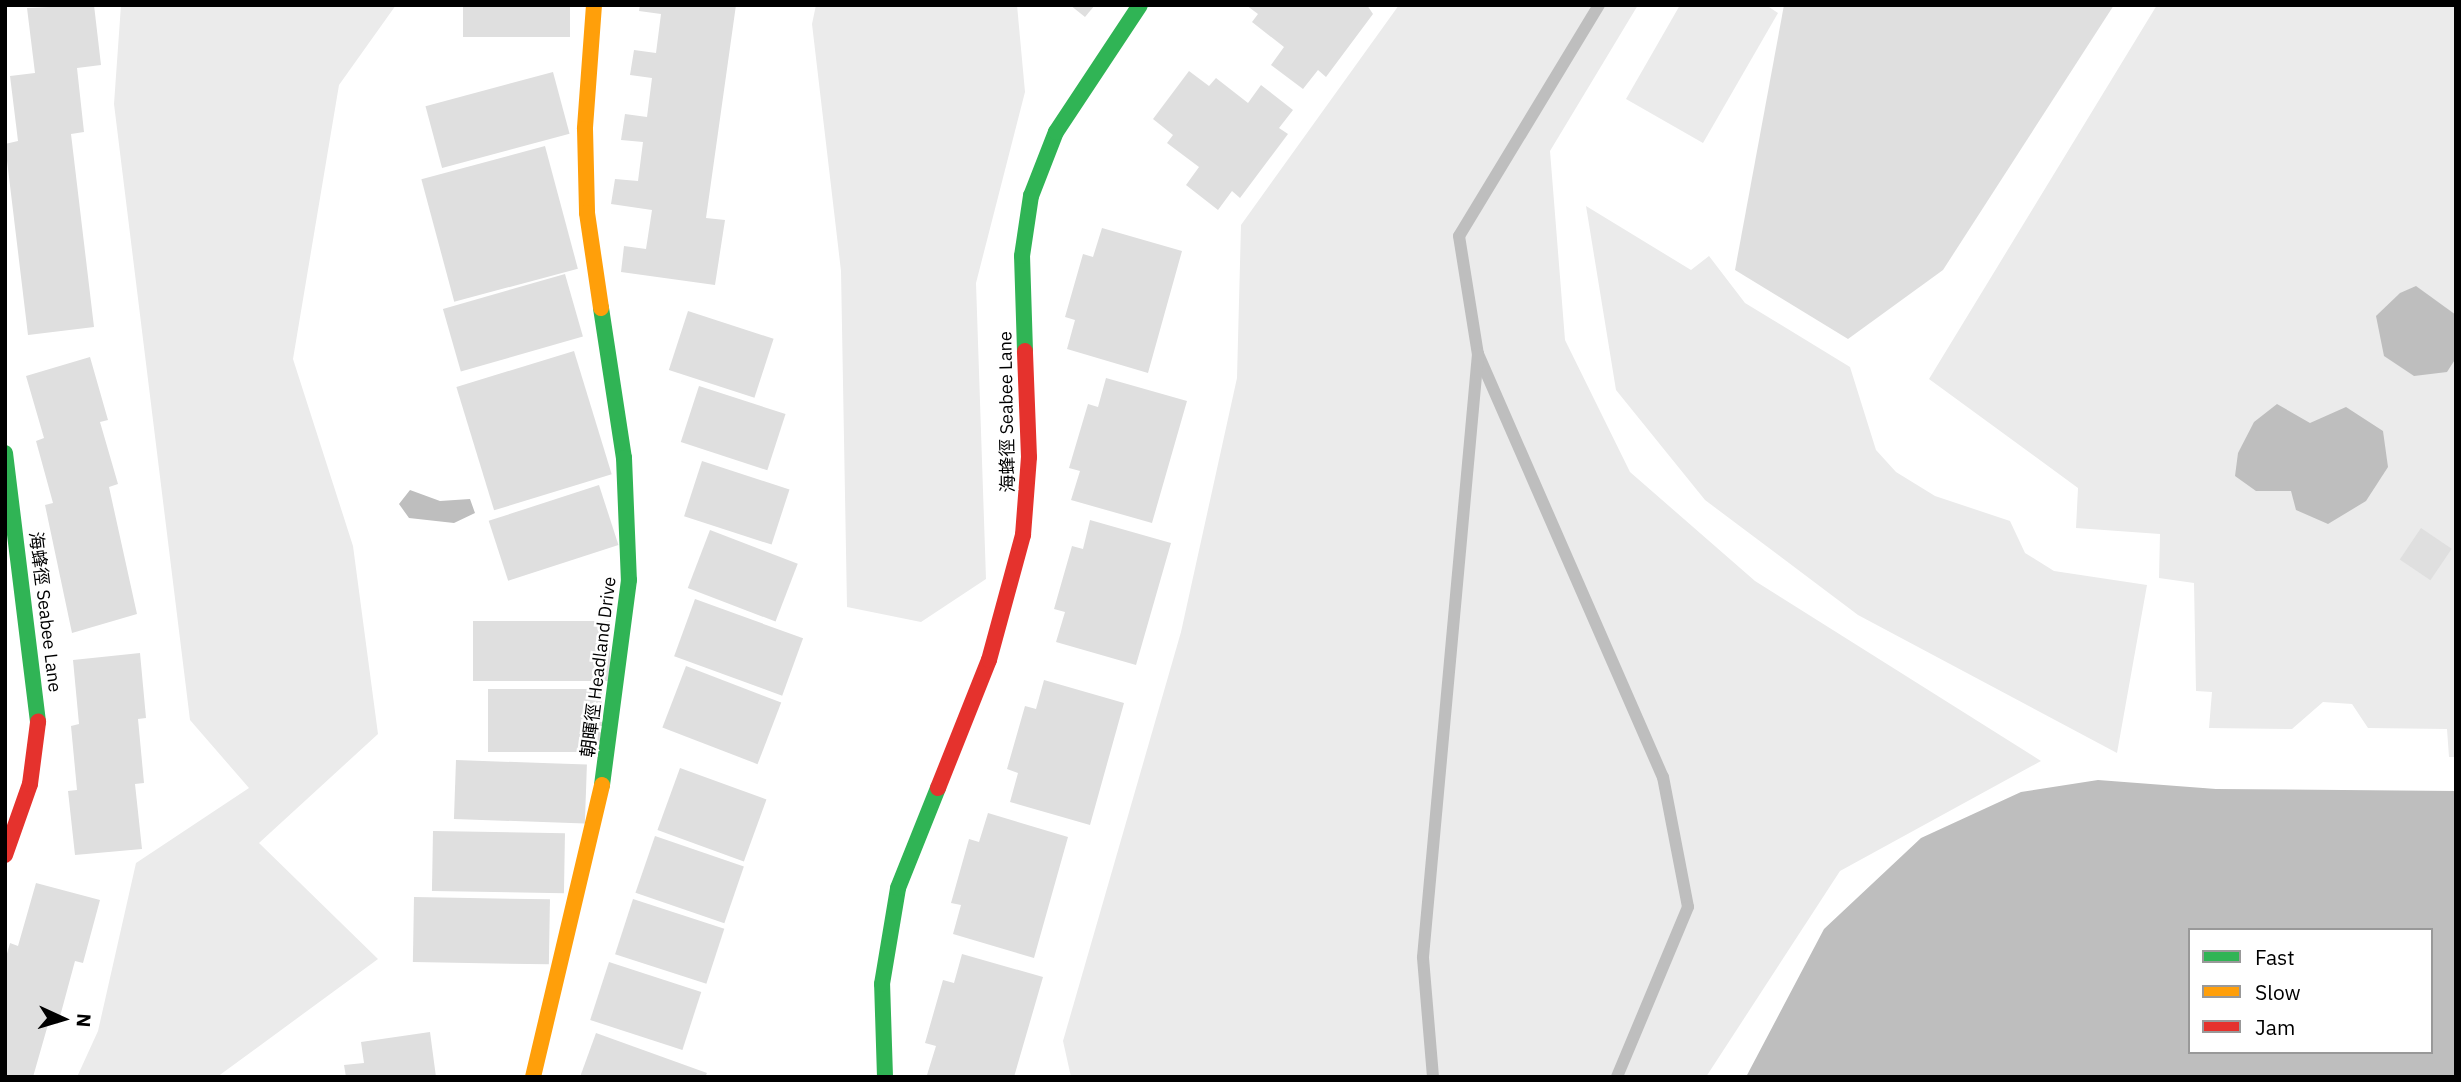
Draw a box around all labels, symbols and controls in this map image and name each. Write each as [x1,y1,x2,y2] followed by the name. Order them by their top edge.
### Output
[995,331,1019,493] street label: 海蜂徑 Seabee Lane
[24,531,66,693] street label: 海蜂徑 Seabee Lane
[577,575,621,759] street label: 朝暉徑 Headland Drive
[2188,928,2433,1054] legend
[2255,943,2295,971] text: Fast
[2255,978,2301,1006] text: Slow
[28,984,98,1054] north arrow
[71,1013,96,1028] text: N
[2255,1013,2295,1041] text: Jam

